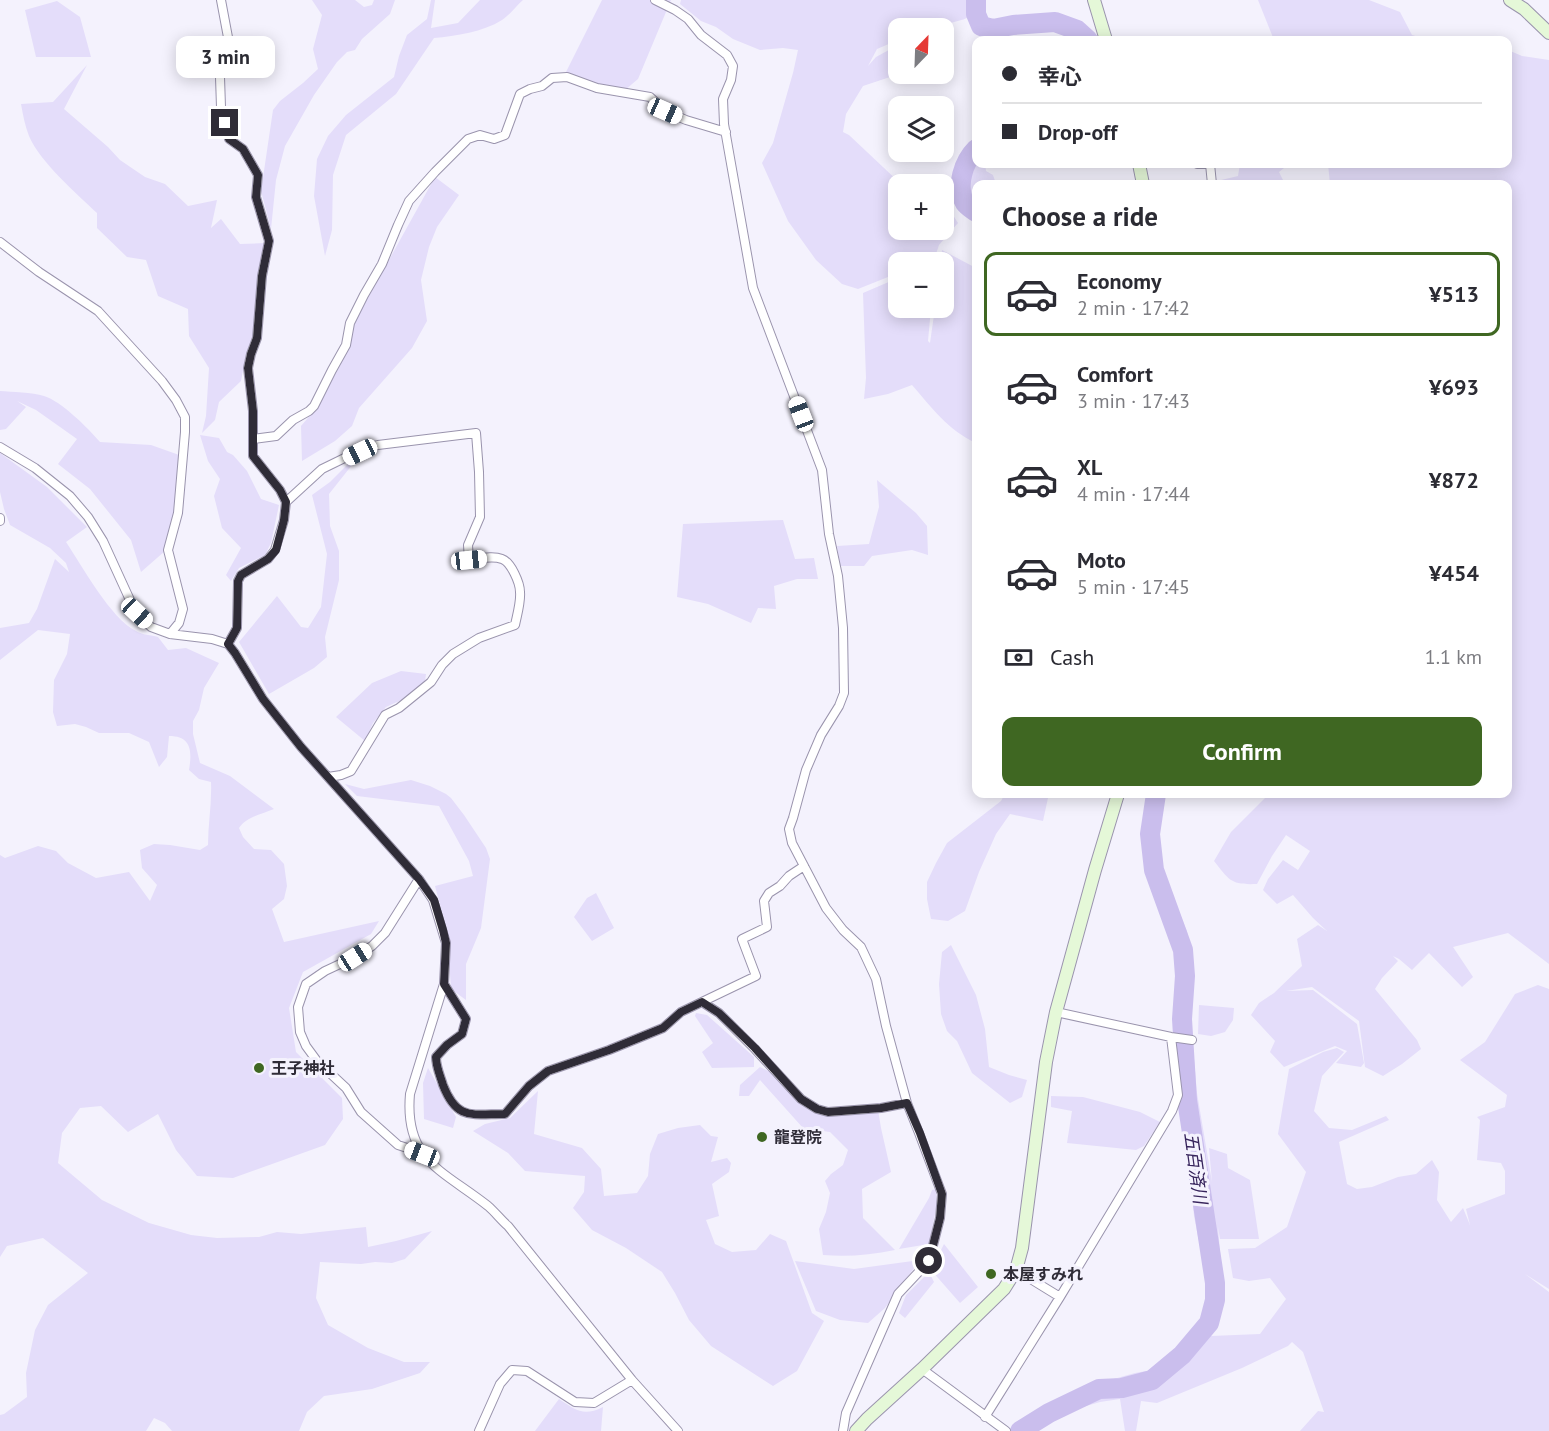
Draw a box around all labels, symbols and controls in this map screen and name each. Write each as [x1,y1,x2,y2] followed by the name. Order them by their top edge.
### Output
[888,18,954,84] north arrow
[888,18,954,318] map controls
[176,36,274,78] callout: 3 min
[201,44,250,70] text: 3 min
[1038,62,1082,90] text: 幸心
[645,95,685,127] car
[888,96,954,162] button: layers
[211,109,238,136] route end
[1038,118,1117,146] text: Drop-off
[888,174,954,240] button: +
[1002,199,1158,233] text: Choose a ride
[888,252,954,318] button: −
[1005,267,1059,321] icon: car
[1077,267,1161,295] text: Economy
[1429,280,1479,308] text: ¥513
[1077,295,1190,321] text: 2 min · 17:42
[1005,360,1059,414] icon: car
[1077,360,1153,388] text: Comfort
[1429,373,1479,401] text: ¥693
[1077,388,1190,414] text: 3 min · 17:43
[786,394,816,434] car
[340,436,380,468] car
[1005,453,1059,507] icon: car
[1077,453,1102,481] text: XL
[1429,466,1479,494] text: ¥872
[1077,481,1190,507] text: 4 min · 17:44
[1005,546,1059,600] icon: car
[1077,546,1126,574] text: Moto
[450,549,488,571] car
[1429,559,1479,587] text: ¥454
[1077,574,1190,600] text: 5 min · 17:45
[118,594,156,632] car
[1002,641,1035,674] icon: cash
[1050,643,1094,671] text: Cash
[1425,644,1482,670] text: 1.1 km
[1002,717,1482,786] button: Confirm
[335,940,375,974] car
[271,1058,335,1078] place label: 王子神社
[252,1061,266,1075] marker: 王子神社
[774,1127,822,1147] place label: 龍登院
[755,1130,769,1144] marker: 龍登院
[1180,1131,1213,1207] water label: 五百済川
[402,1139,442,1169] car
[915,1247,942,1274] route start
[1003,1264,1083,1284] place label: 本屋すみれ
[984,1267,998,1281] marker: 本屋すみれ

